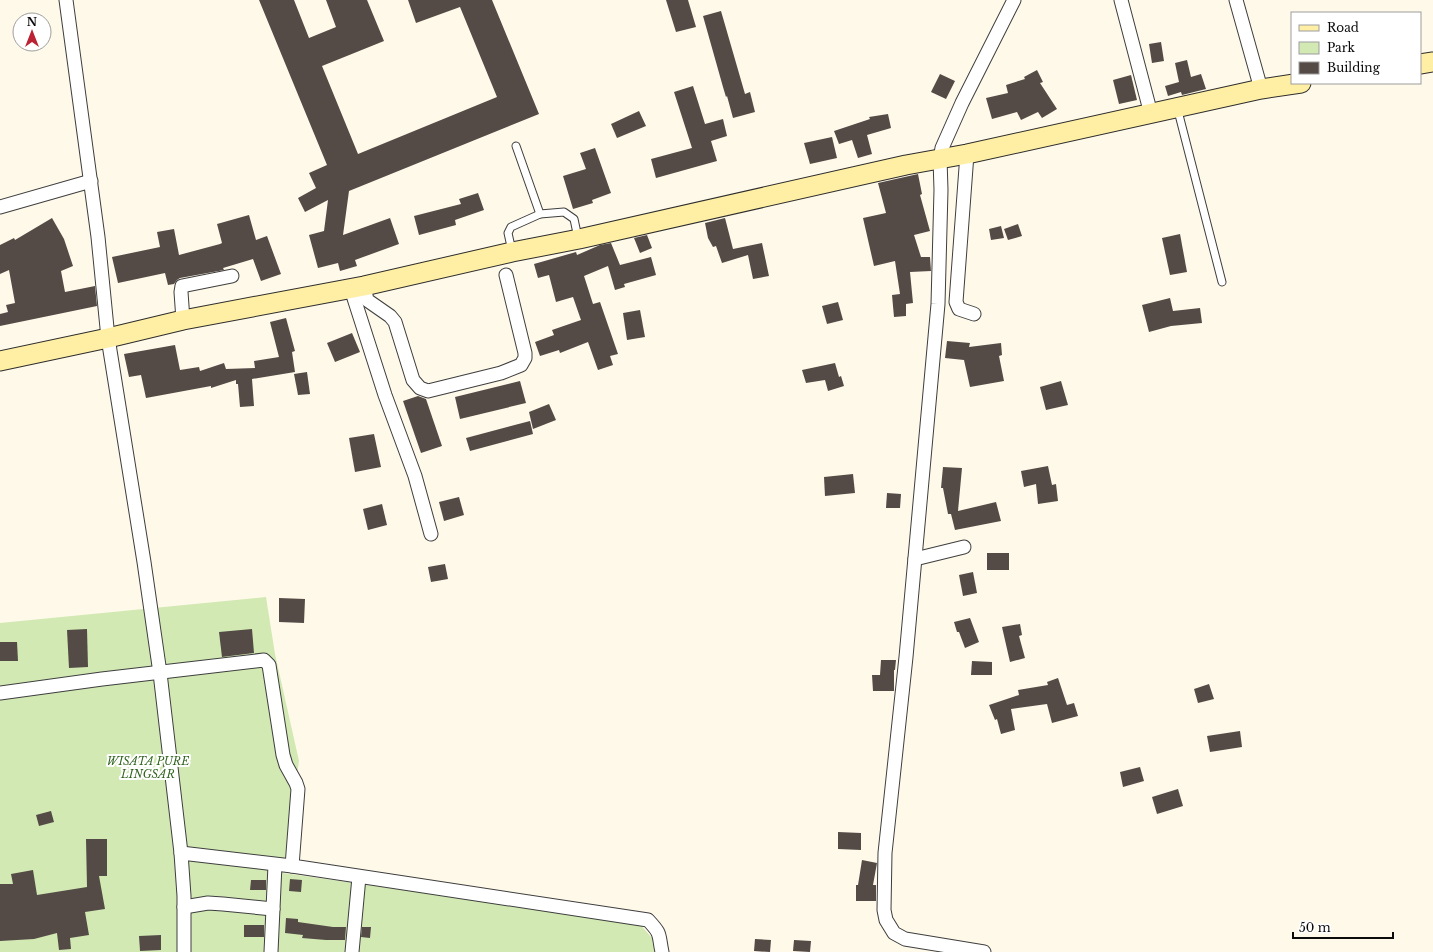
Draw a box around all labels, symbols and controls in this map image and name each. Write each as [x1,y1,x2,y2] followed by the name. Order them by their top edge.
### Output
[12,12,52,52] north arrow
[1291,12,1421,84] legend
[27,15,38,29] text: N
[1327,20,1359,35] text: Road
[1327,40,1355,55] text: Park
[1327,60,1381,75] text: Building
[107,754,189,781] park label: WISATA PURE LINGSAR
[1293,914,1393,940] scale bar
[1299,920,1331,935] text: 50 m

